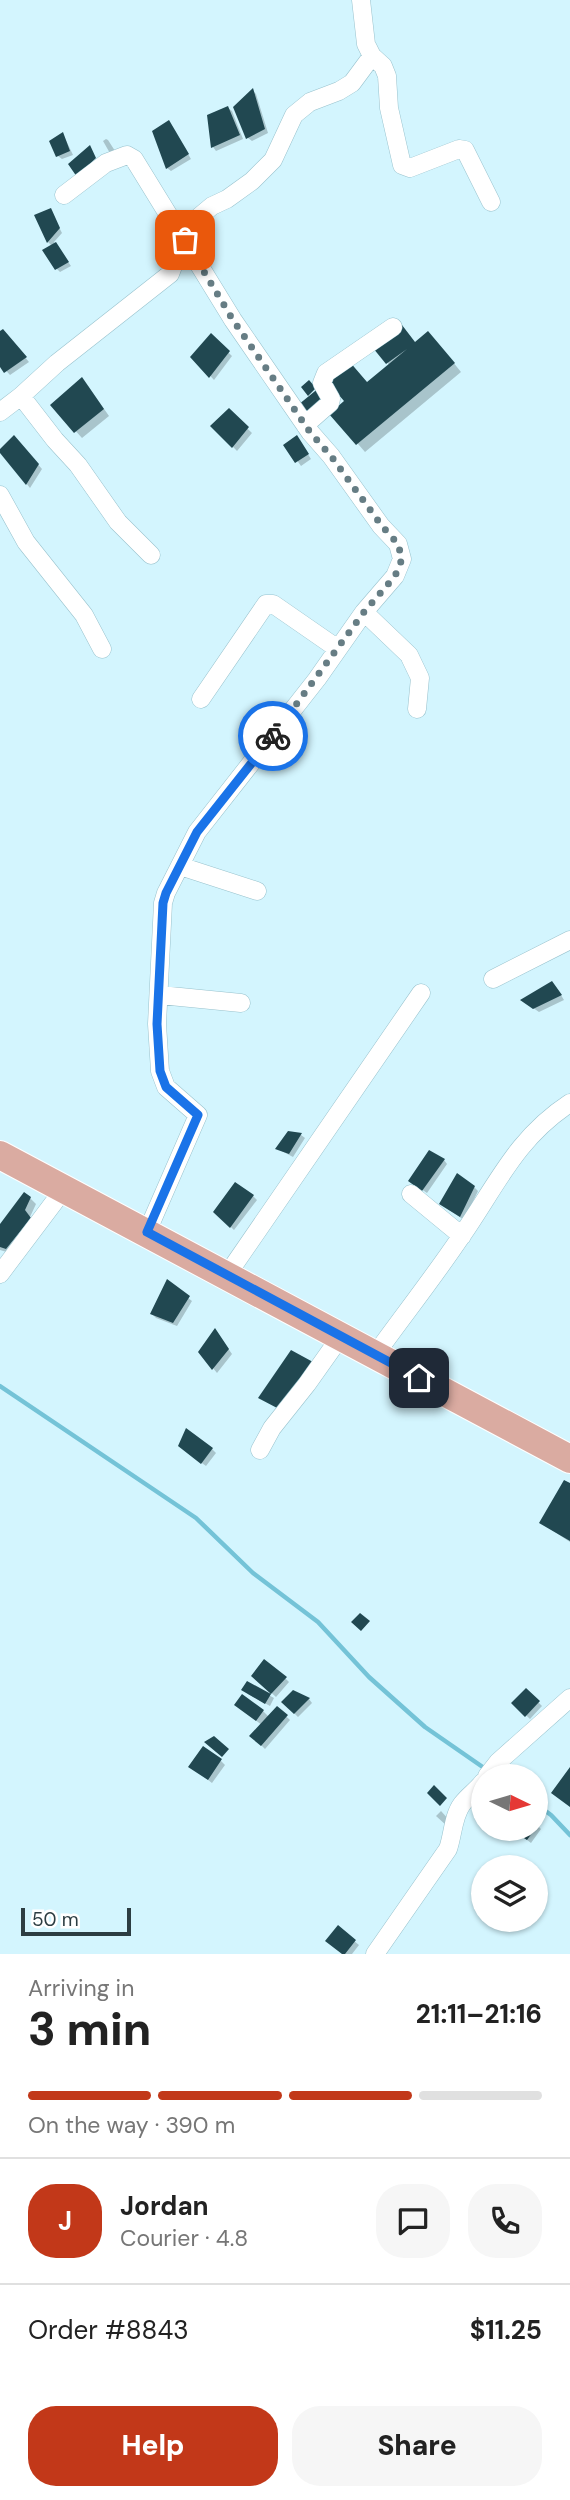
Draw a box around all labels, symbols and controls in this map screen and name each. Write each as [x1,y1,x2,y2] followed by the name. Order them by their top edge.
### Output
[155,210,215,270] pin
[166,221,204,259] icon: bag
[238,701,308,771] courier
[254,717,292,755] icon: bike
[389,1348,449,1408] pin
[400,1359,438,1397] icon: home
[471,1764,548,1841] north arrow
[471,1764,548,1932] map controls
[471,1855,548,1932] button: layers
[21,1905,131,1937] scale bar
[32,1907,79,1932] text: 50 m
[28,1973,134,2003] text: Arriving in
[416,1997,542,2031] text: 21:11–21:16
[28,1999,151,2059] text: 3 min
[28,2110,235,2140] text: On the way · 390 m
[376,2184,450,2258] button: chat
[468,2184,542,2258] button: phone
[120,2189,209,2223] text: Jordan
[58,2204,72,2238] text: J
[120,2223,248,2253] text: Courier · 4.8
[28,2313,189,2347] text: Order #8843
[470,2313,542,2347] text: $11.25
[28,2406,278,2486] button: Help
[292,2406,542,2486] button: Share

